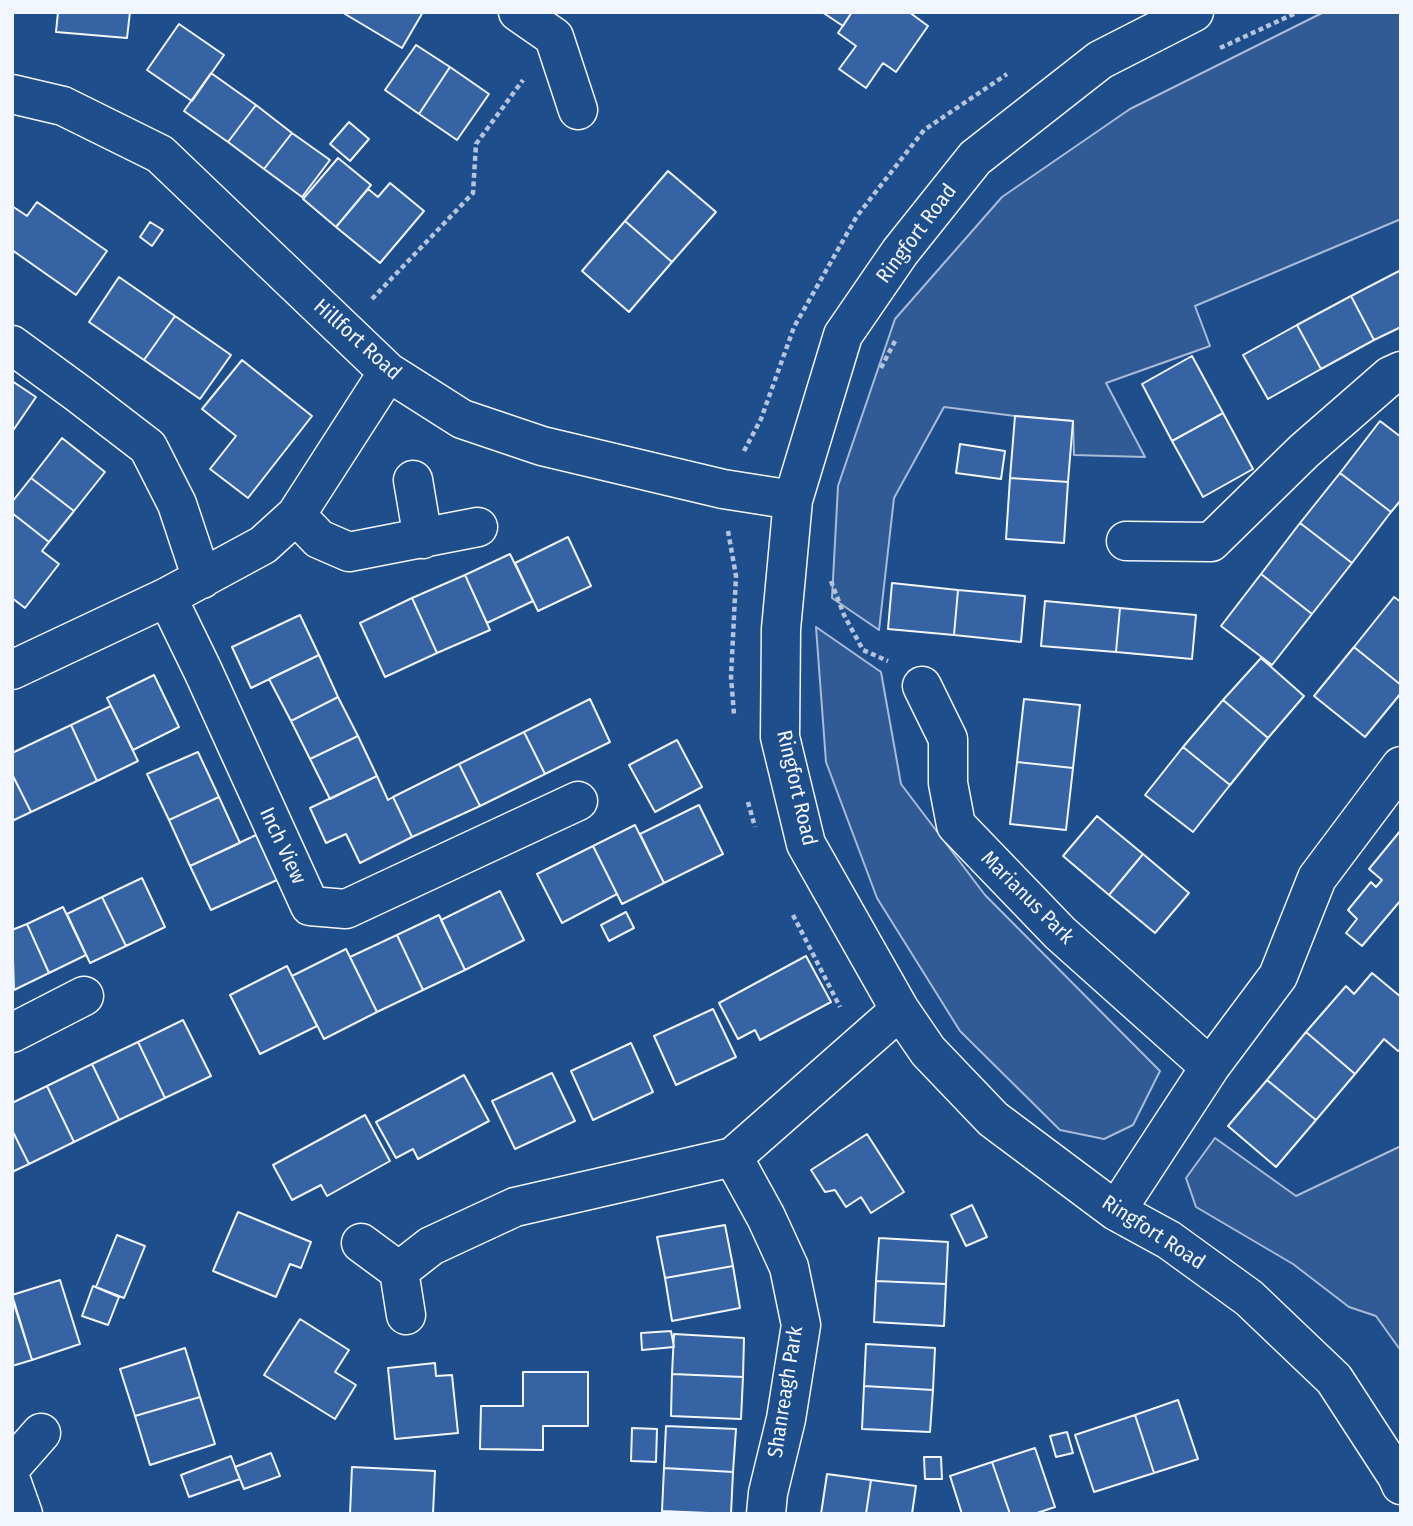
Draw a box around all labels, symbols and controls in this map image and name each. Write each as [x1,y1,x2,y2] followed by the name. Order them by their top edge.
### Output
[872,179,962,289] street label: Ringfort Road
[308,294,406,386] street label: Hillfort Road
[770,728,822,848] street label: Ringfort Road
[253,804,311,888] street label: Inch View
[975,846,1079,950] street label: Marianus Park
[1097,1190,1209,1276] street label: Ringfort Road
[763,1324,809,1460] street label: Shanreagh Park

